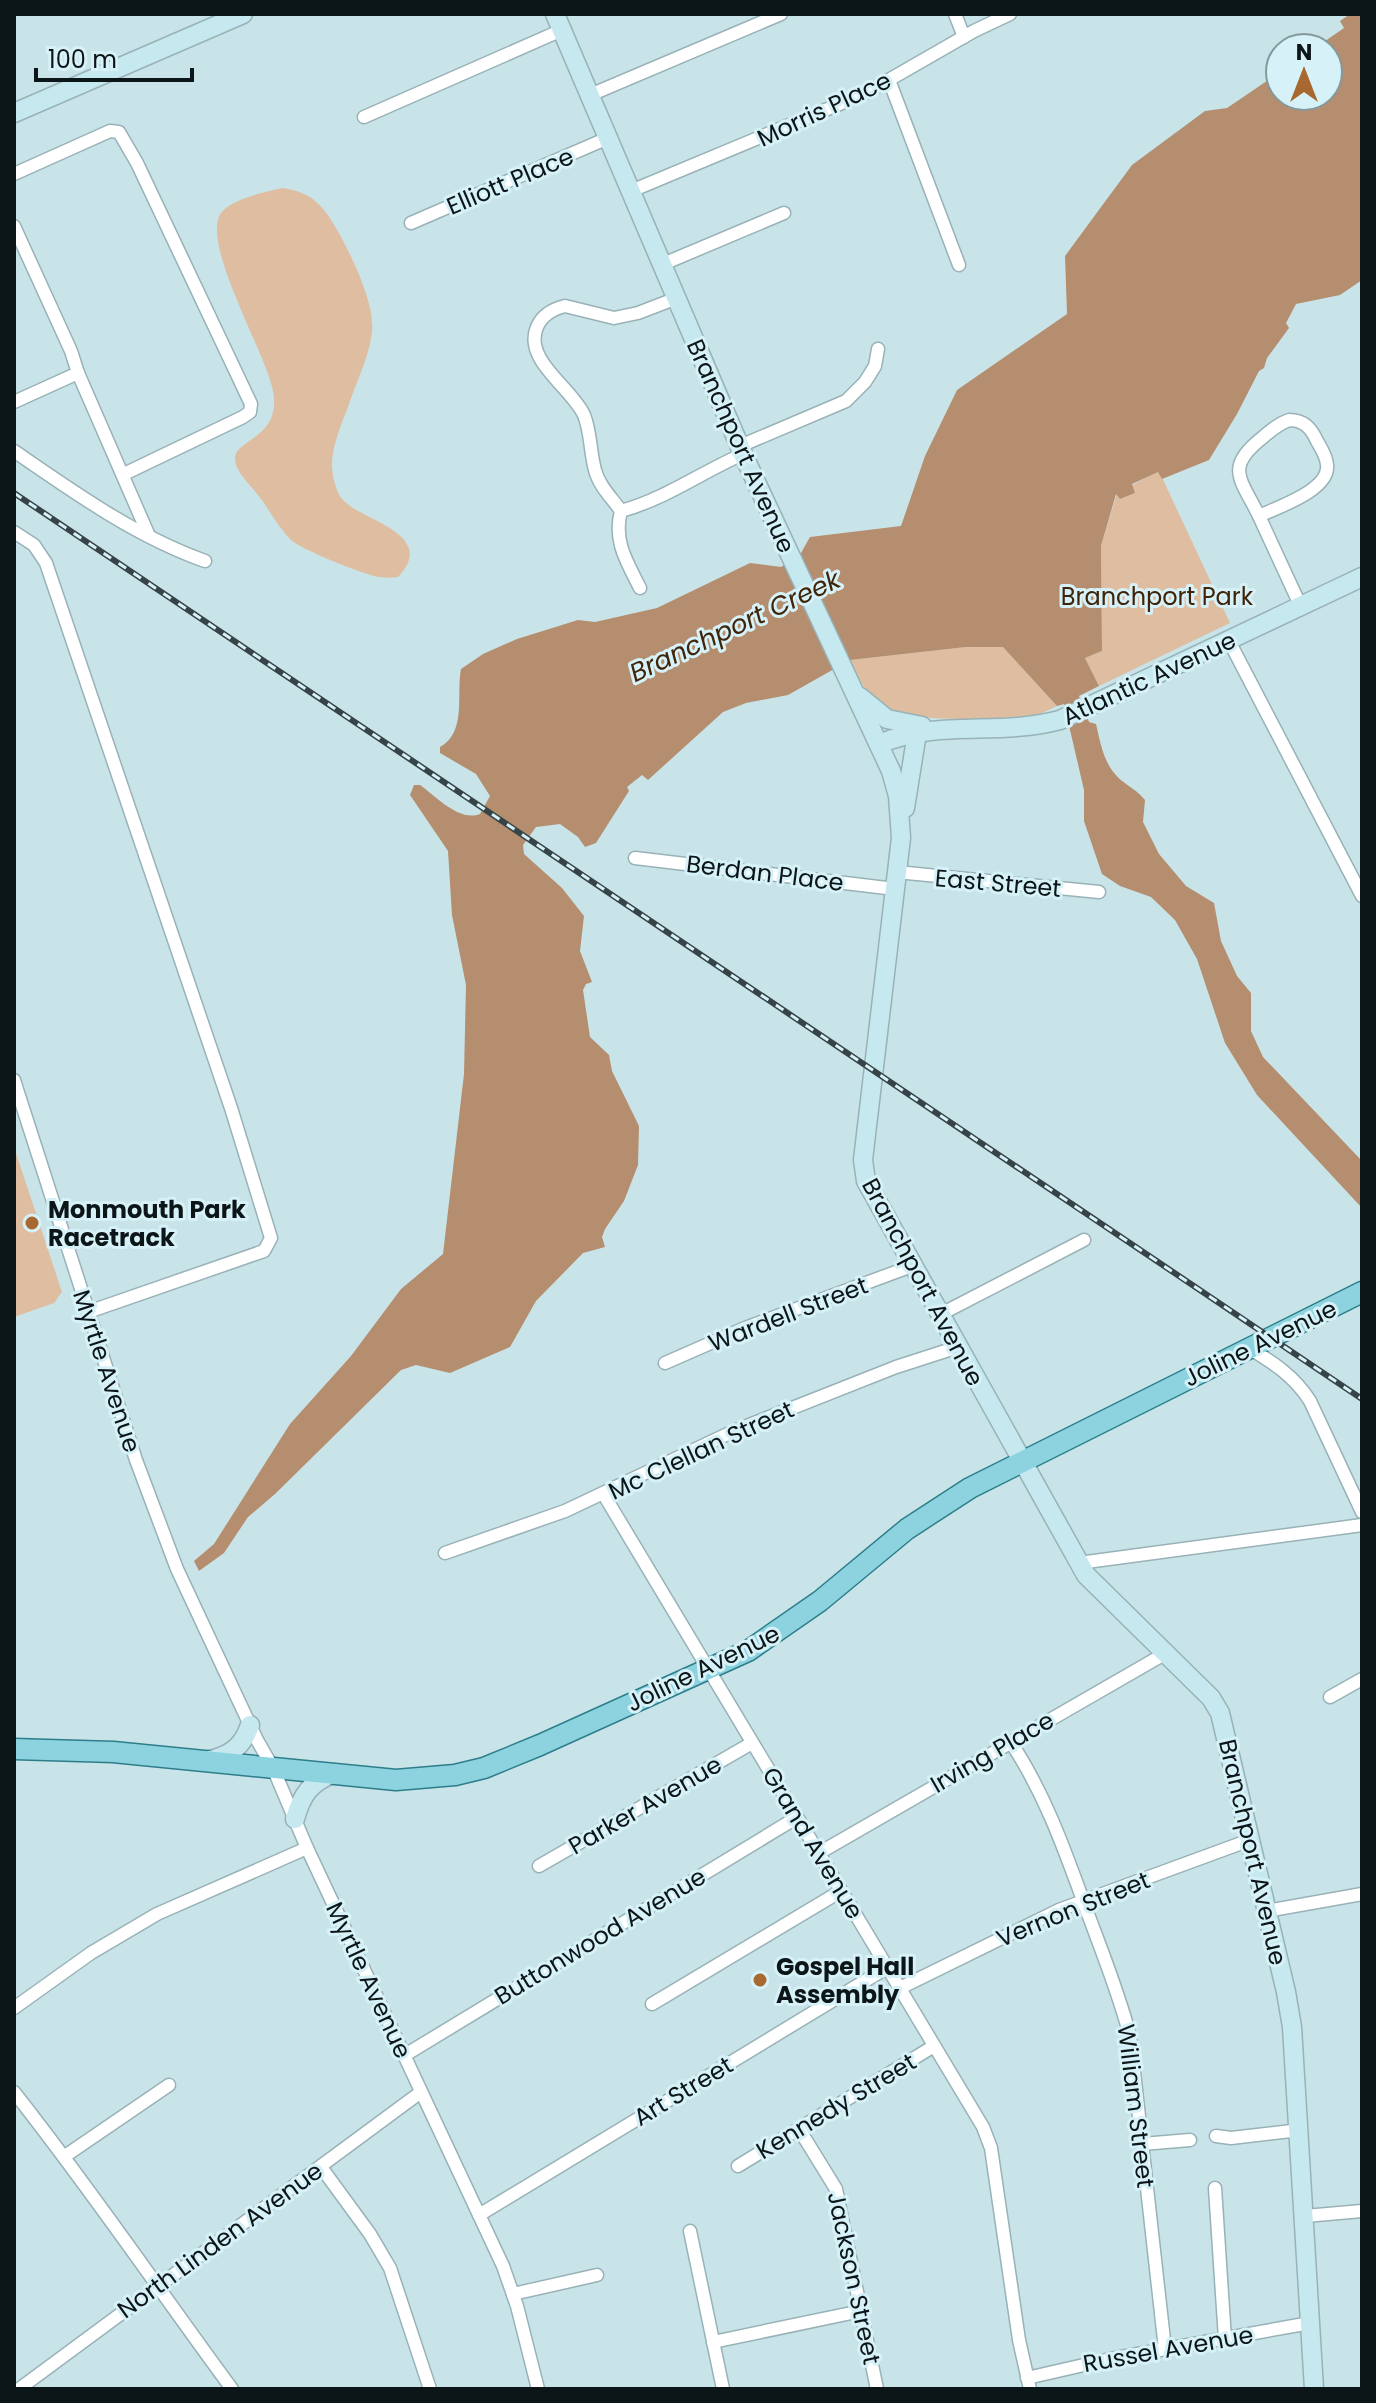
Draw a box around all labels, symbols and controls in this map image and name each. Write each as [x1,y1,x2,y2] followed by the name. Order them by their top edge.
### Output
[36,32,192,82] scale bar
[1264,32,1344,112] north arrow
[1296,37,1312,68] text: N
[48,43,117,76] text: 100 m
[752,64,896,154] street label: Morris Place
[442,139,578,223] street label: Elliott Place
[679,334,803,558] street label: Branchport Avenue
[624,561,848,691] water label: Branchport Creek
[1061,580,1254,613] park label: Branchport Park
[1057,623,1241,733] street label: Atlantic Avenue
[684,847,846,899] street label: Berdan Place
[934,861,1062,905] street label: East Street
[854,1172,992,1392] street label: Branchport Avenue
[48,1193,246,1254] place label: Monmouth Park Racetrack
[23,1214,41,1232] marker: Monmouth Park Racetrack
[704,1268,872,1360] street label: Wardell Street
[65,1285,149,1457] street label: Myrtle Avenue
[1178,1292,1342,1394] street label: Joline Avenue
[603,1393,799,1507] street label: Mc Clellan Street
[621,1617,785,1719] street label: Joline Avenue
[924,1703,1060,1801] street label: Irving Place
[1211,1736,1295,1968] street label: Branchport Avenue
[562,1748,728,1862] street label: Parker Avenue
[755,1761,871,1925] street label: Grand Avenue
[488,1860,712,2012] street label: Buttonwood Avenue
[991,1863,1155,1955] street label: Vernon Street
[318,1896,420,2064] street label: Myrtle Avenue
[776,1950,914,2011] place label: Gospel Hall Assembly
[751,1971,769,1989] marker: Gospel Hall Assembly
[1110,2022,1162,2190] street label: William Street
[750,2045,922,2167] street label: Kennedy Street
[627,2048,739,2134] street label: Art Street
[111,2154,329,2326] street label: North Linden Avenue
[820,2189,888,2367] street label: Jackson Street
[1080,2318,1256,2380] street label: Russel Avenue

